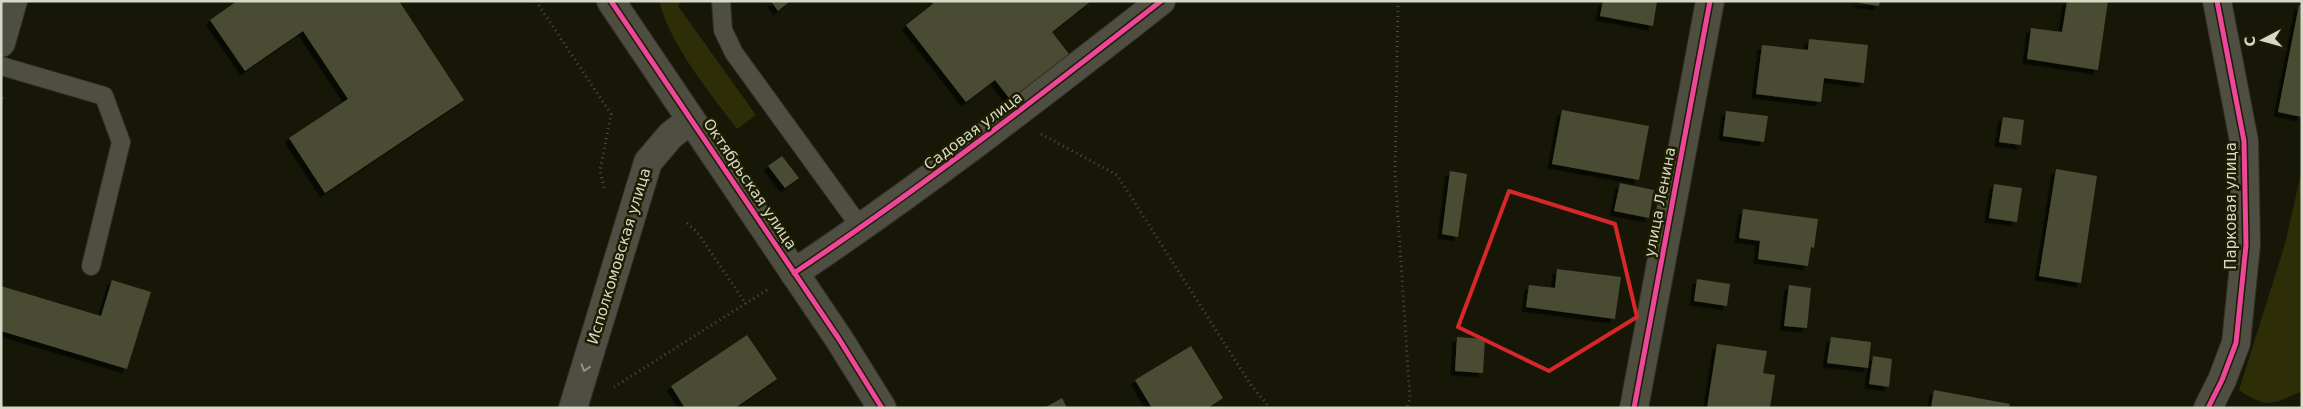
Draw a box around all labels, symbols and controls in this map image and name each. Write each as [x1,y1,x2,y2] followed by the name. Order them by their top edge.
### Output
[2238,15,2288,65] north arrow
[2242,35,2259,47] text: С
[920,88,1026,174] street label: Садовая улица
[699,115,801,253] street label: Октябрьская улица
[2222,142,2240,270] street label: Парковая улица
[1641,146,1679,258] street label: улица Ленина
[584,166,654,346] street label: Исполкомовская улица
[580,363,590,371] one-way arrow

